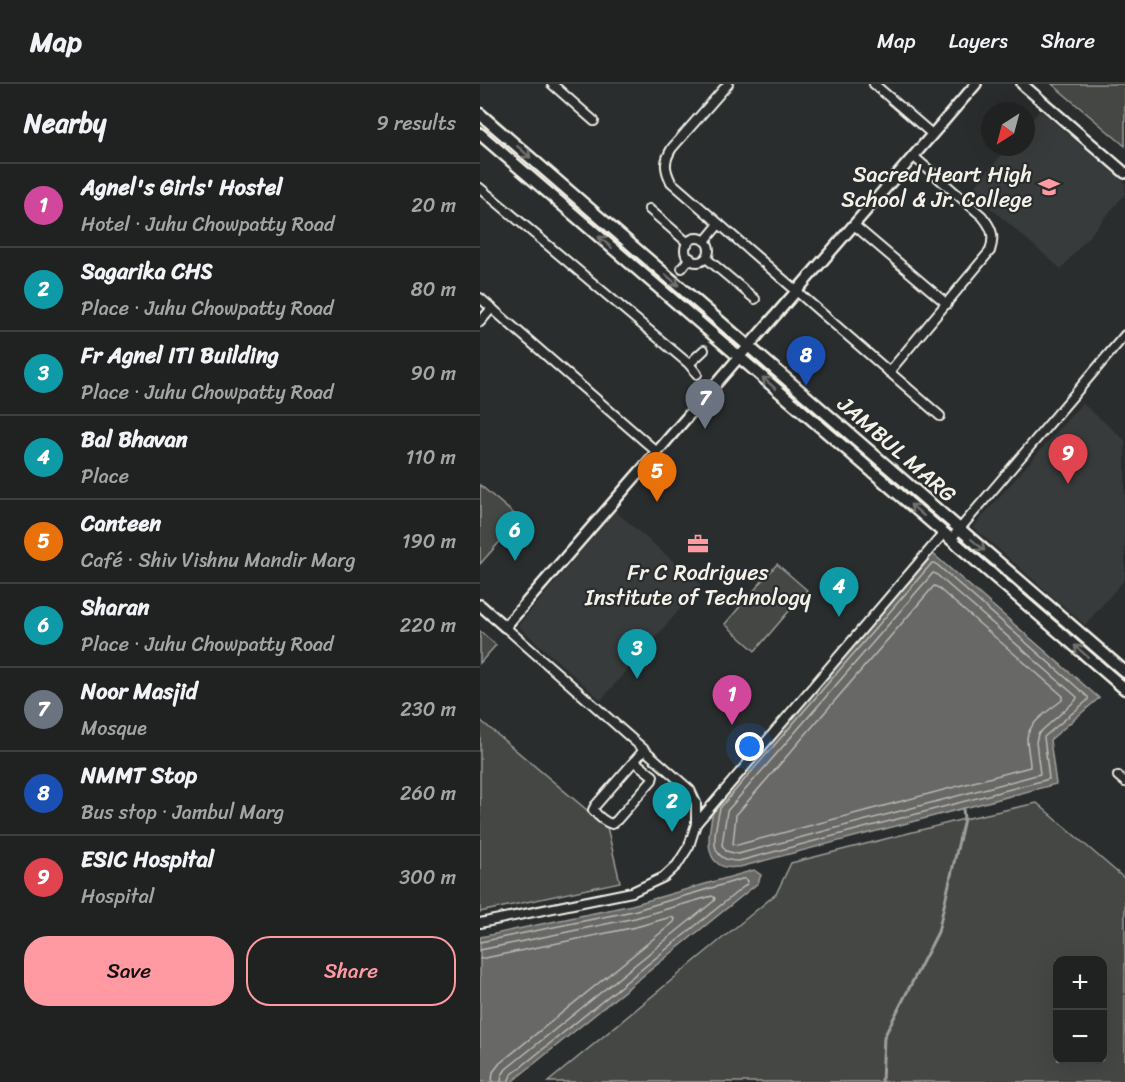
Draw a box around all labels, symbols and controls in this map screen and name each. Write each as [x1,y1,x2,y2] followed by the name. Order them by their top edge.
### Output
[30,17,82,66] text: Map
[877,22,916,60] text: Map
[949,22,1008,60] text: Layers
[1041,22,1095,60] text: Share
[24,100,106,146] text: Nearby
[981,102,1035,156] north arrow
[376,106,456,141] text: 9 results
[516,145,531,159] one-way arrow
[841,155,1032,219] place label: Sacred Heart High School & Jr. College
[81,168,283,207] text: Agnel's Girls' Hostel
[1037,175,1061,199] school or university icon: Sacred Heart High School & Jr. College
[39,188,48,223] text: 1
[411,188,456,223] text: 20 m
[81,207,335,242] text: Hotel · Juhu Chowpatty Road
[598,235,613,249] one-way arrow
[81,252,213,291] text: Sagarika CHS
[38,272,49,307] text: 2
[411,272,456,307] text: 80 m
[664,273,679,287] one-way arrow
[81,291,334,326] text: Place · Juhu Chowpatty Road
[81,336,279,375] text: Fr Agnel ITI Building
[786,336,826,386] pin: 8
[38,356,49,391] text: 3
[411,356,456,391] text: 90 m
[81,375,334,410] text: Place · Juhu Chowpatty Road
[762,376,777,390] one-way arrow
[686,380,724,429] pin: 7
[828,385,966,512] street label: JAMBUL MARG
[81,420,188,459] text: Bal Bhavan
[1048,434,1088,484] pin: 9
[37,440,50,475] text: 4
[406,440,456,475] text: 110 m
[638,452,676,502] pin: 5
[81,459,129,494] text: Place
[910,503,925,517] one-way arrow
[81,504,161,543] text: Canteen
[495,512,534,561] pin: 6
[37,524,50,559] text: 5
[402,524,456,559] text: 190 m
[686,532,710,556] office icon: Fr C Rodrigues Institute of Technology
[970,538,985,552] one-way arrow
[81,543,356,578] text: Café · Shiv Vishnu Mandir Marg
[584,553,812,617] place label: Fr C Rodrigues Institute of Technology
[820,568,858,617] pin: 4
[81,588,149,627] text: Sharan
[38,608,49,643] text: 6
[400,608,456,643] text: 220 m
[81,627,334,662] text: Place · Juhu Chowpatty Road
[618,630,656,679] pin: 3
[1074,644,1089,658] one-way arrow
[81,672,197,711] text: Noor Masjid
[712,676,752,725] pin: 1
[38,692,49,727] text: 7
[400,692,456,727] text: 230 m
[81,711,147,746] text: Mosque
[735,732,764,761] your location
[81,756,197,795] text: NMMT Stop
[37,776,50,811] text: 8
[400,776,456,811] text: 260 m
[652,782,692,832] pin: 2
[81,795,284,830] text: Bus stop · Jambul Marg
[81,840,214,879] text: ESIC Hospital
[37,860,50,895] text: 9
[399,860,456,895] text: 300 m
[81,879,154,914] text: Hospital
[24,936,234,1006] button: Save
[246,936,456,1006] button: Share
[1053,956,1107,1064] map controls
[1053,956,1107,1010] button: +
[1053,1010,1107,1064] button: −

